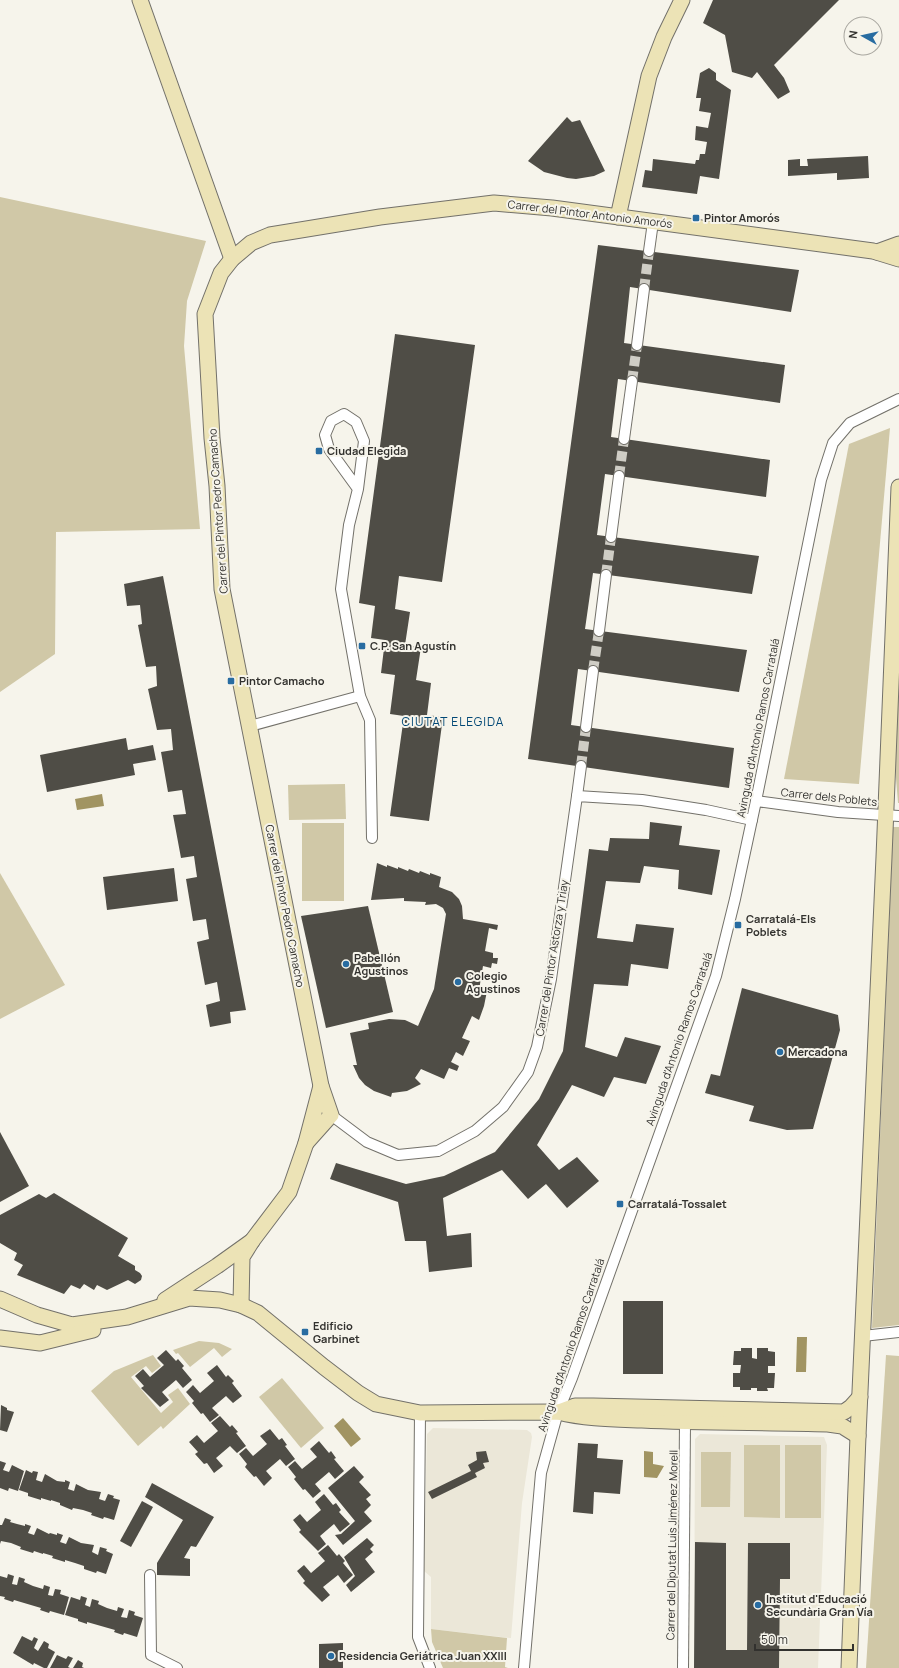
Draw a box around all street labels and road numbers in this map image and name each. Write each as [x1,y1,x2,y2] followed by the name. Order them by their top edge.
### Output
[507,196,673,231] street label: Carrer del Pintor Antonio Amorós
[204,428,231,594] street label: Carrer del Pintor Pedro Camacho
[733,637,782,819] street label: Avinguda d'Antonio Ramos Carratalá
[780,784,878,809] street label: Carrer dels Poblets
[262,823,309,989] street label: Carrer del Pintor Pedro Camacho
[532,879,571,1037] street label: Carrer del Pintor Astorza y Triay
[642,950,715,1128] street label: Avinguda d'Antonio Ramos Carratalá
[534,1256,607,1434] street label: Avinguda d'Antonio Ramos Carratalá
[662,1450,681,1640] street label: Carrer del Diputat Luis Jiménez Morell

